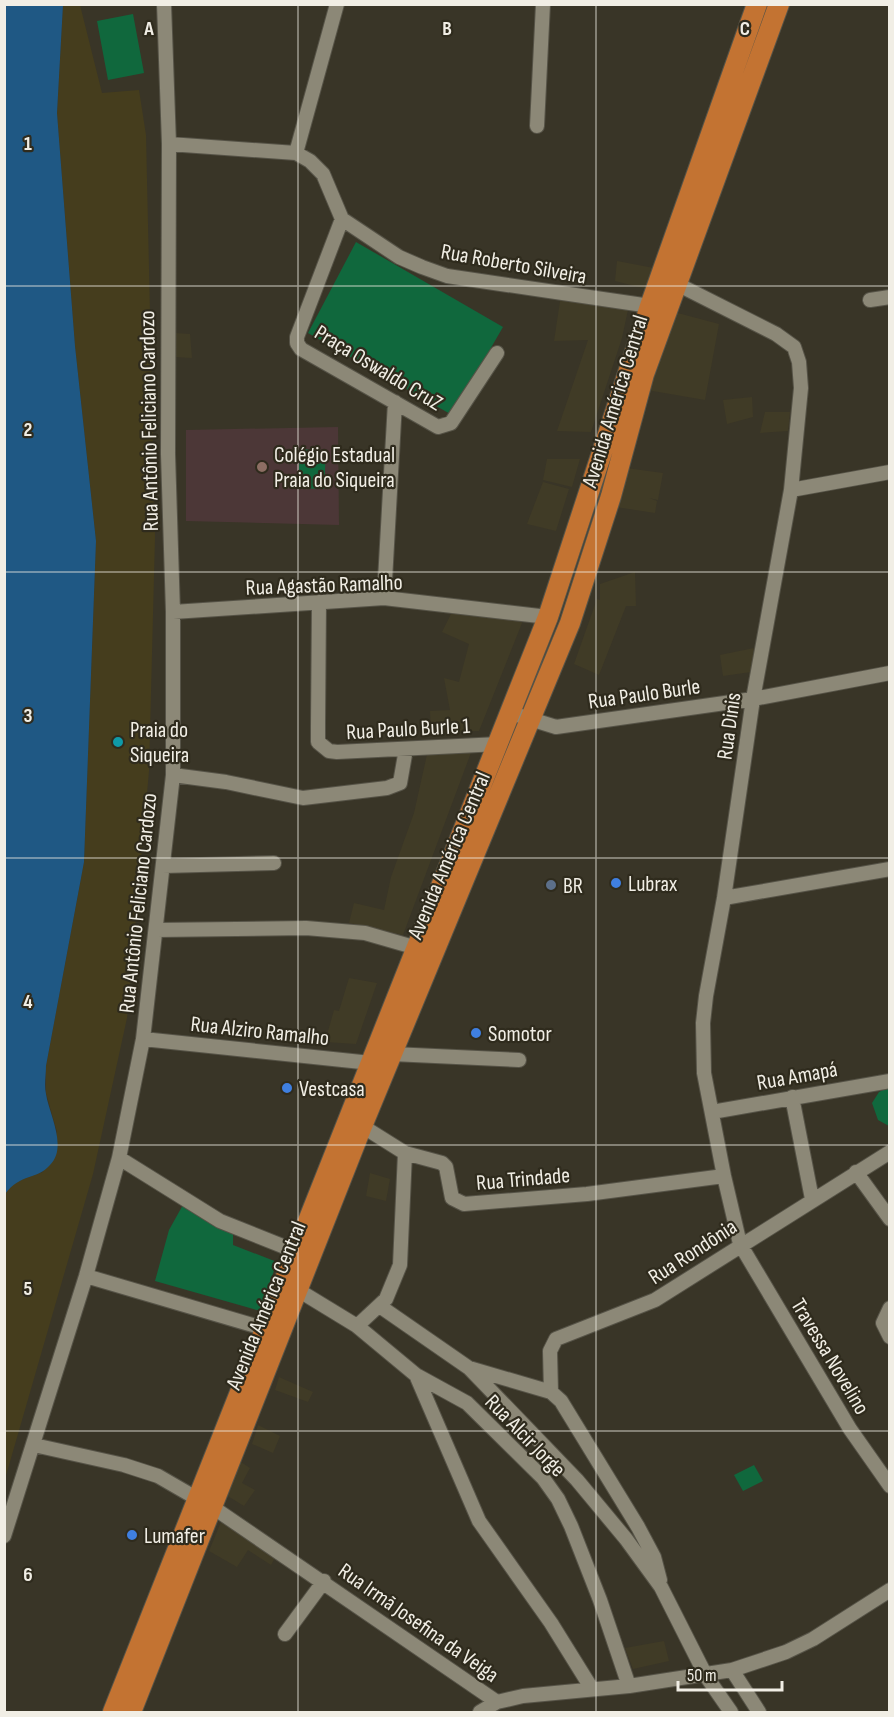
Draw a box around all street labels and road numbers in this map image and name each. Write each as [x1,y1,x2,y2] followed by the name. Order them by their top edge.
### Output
[439,238,589,291] street label: Rua Roberto Silveira
[134,310,165,532] street label: Rua Antônio Feliciano Cardozo
[576,312,654,492] street label: Avenida América Central
[309,319,447,417] street label: Praça Oswaldo CruZ
[245,569,403,602] street label: Rua Agastão Ramalho
[586,673,702,716] street label: Rua Paulo Burle
[711,691,748,762] street label: Rua Dinis
[345,713,471,746] street label: Rua Paulo Burle 1
[402,768,497,944] street label: Avenida América Central
[114,792,163,1014] street label: Rua Antônio Feliciano Cardozo
[189,1011,331,1052] street label: Rua Alziro Ramalho
[755,1056,840,1097] street label: Rua Amapá
[475,1162,571,1197] street label: Rua Trindade
[644,1214,742,1291] street label: Rua Rondônia
[220,1218,312,1394] street label: Avenida América Central
[784,1294,875,1420] street label: Travessa Novelino
[479,1389,571,1483] street label: Rua Alcir Jorge
[333,1558,504,1689] street label: Rua Irmã Josefina da Veiga

